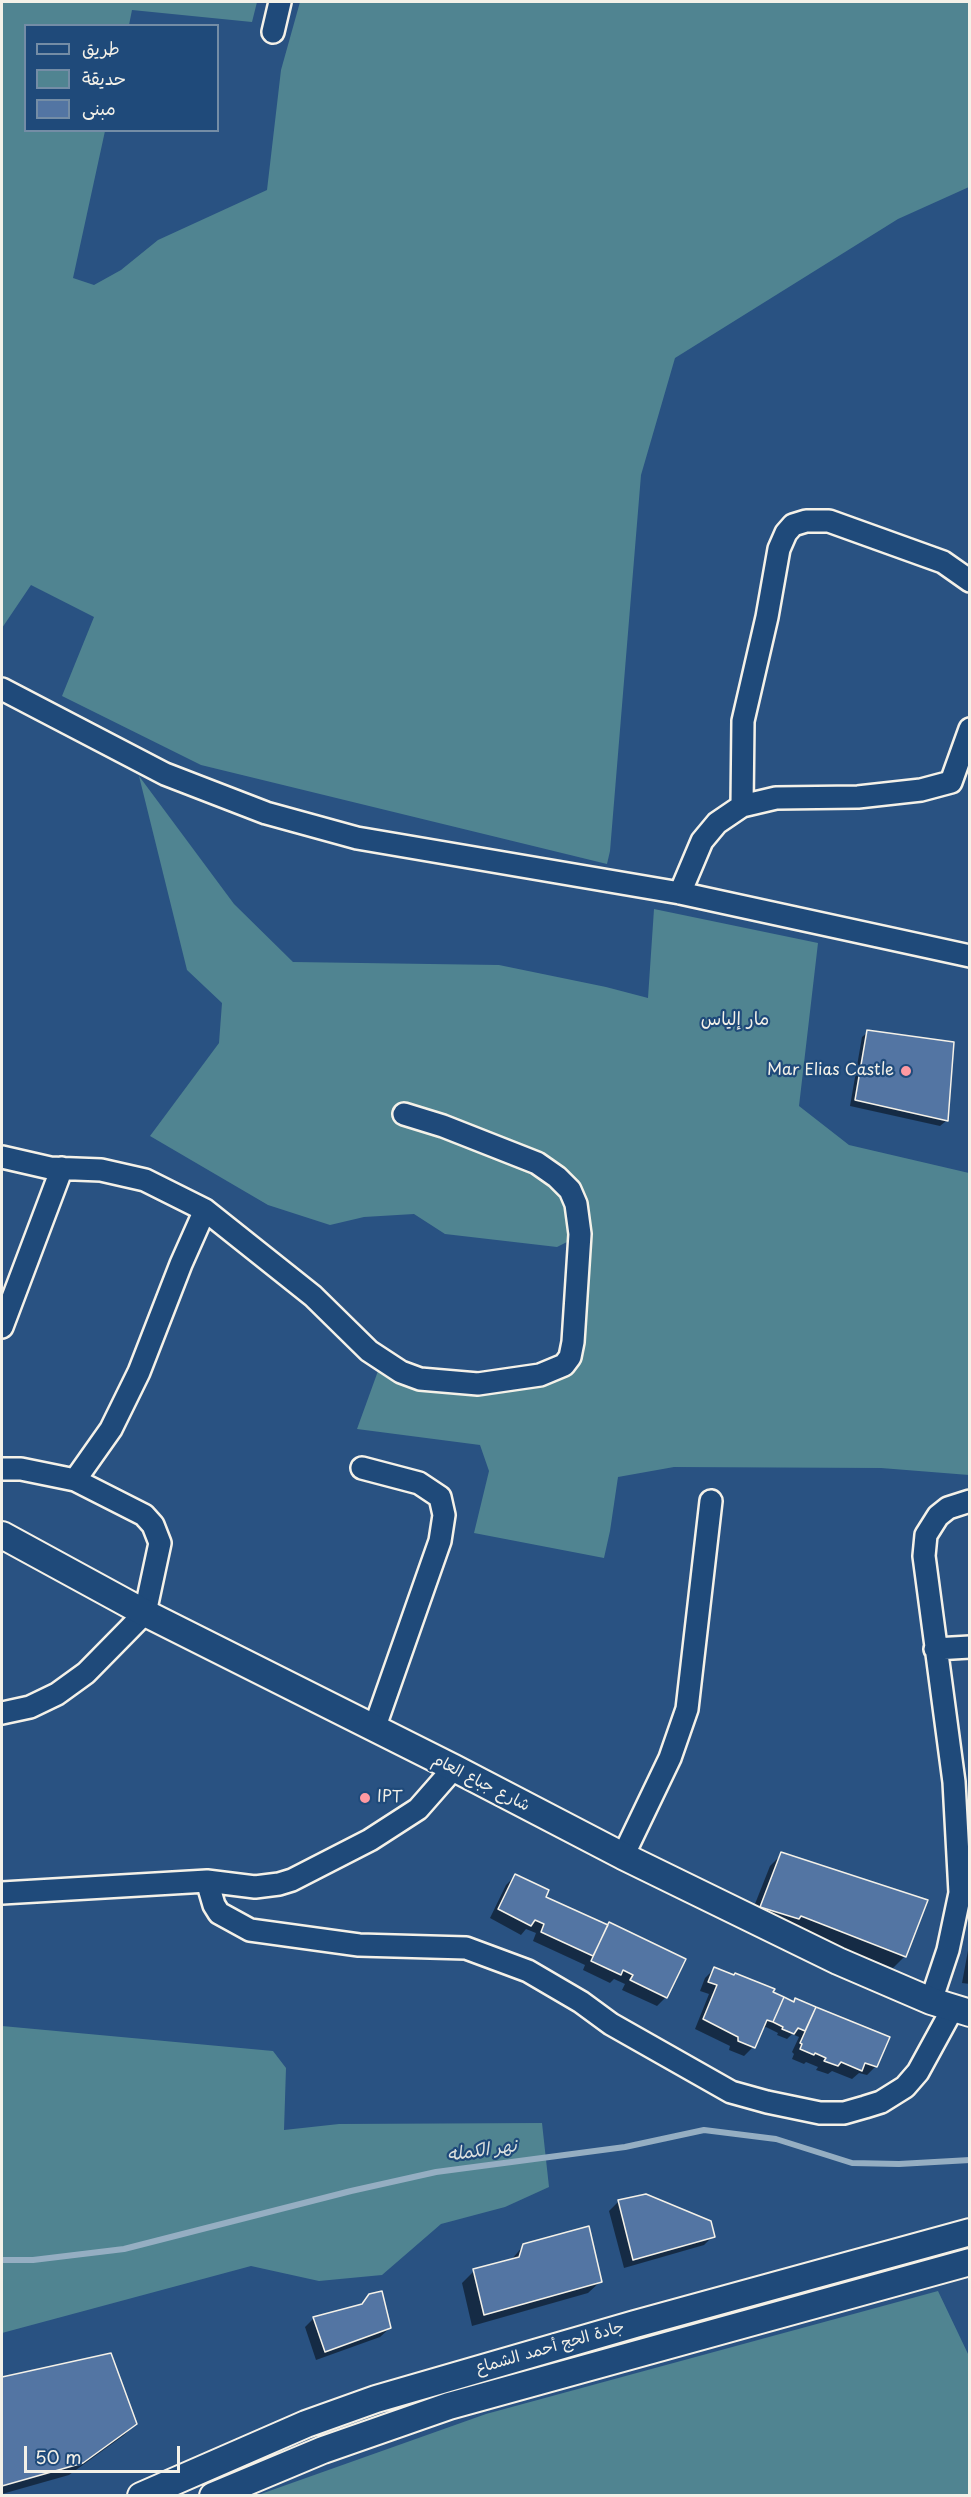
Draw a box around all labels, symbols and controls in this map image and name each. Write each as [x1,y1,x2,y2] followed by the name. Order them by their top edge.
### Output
[24,24,219,132] legend
[82,34,120,61] text: طريق
[82,64,126,91] text: حديقة
[82,94,116,121] text: مبنى
[701,1009,769,1031] district label: مار إلياس
[767,1061,894,1081] place label: Mar Elias Castle
[899,1064,913,1078] marker: Mar Elias Castle
[429,1750,533,1816] street label: شارع جباع العام
[377,1788,403,1808] place label: IPT
[358,1791,372,1805] marker: IPT
[446,2135,518,2167] water label: نهر الكمله
[473,2317,627,2379] street label: جادة الحج أحمد الشماع
[27,2434,183,2472] scale bar
[35,2443,82,2470] text: 50 m

